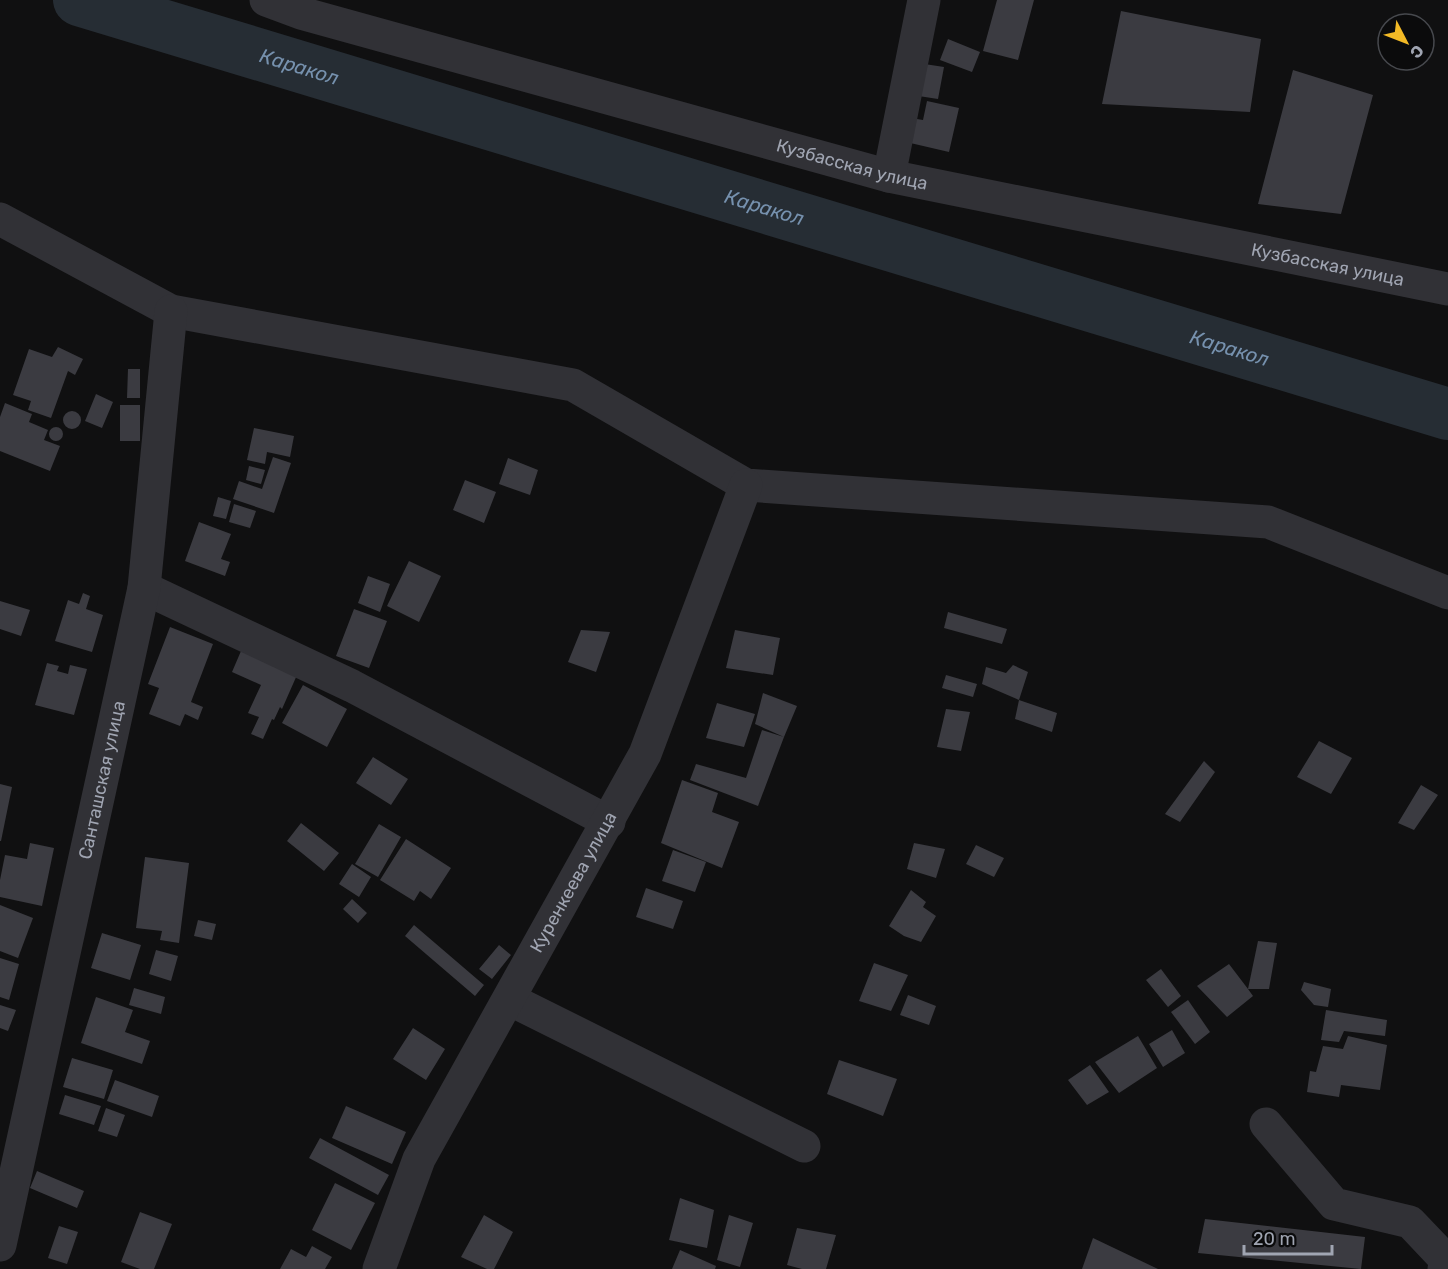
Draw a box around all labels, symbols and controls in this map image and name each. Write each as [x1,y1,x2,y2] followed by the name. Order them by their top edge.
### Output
[1376,12,1436,72] north arrow
[1406,41,1428,62] text: С
[257,43,342,90] water label: Каракол
[774,134,930,195] street label: Кузбасская улица
[722,184,807,231] water label: Каракол
[1249,238,1406,291] street label: Кузбасская улица
[1187,325,1272,371] water label: Каракол
[74,699,130,861] street label: Санташская улица
[525,808,622,957] street label: Куренкеева улица
[1244,1218,1332,1256] scale bar
[1253,1228,1295,1250] text: 20 m

